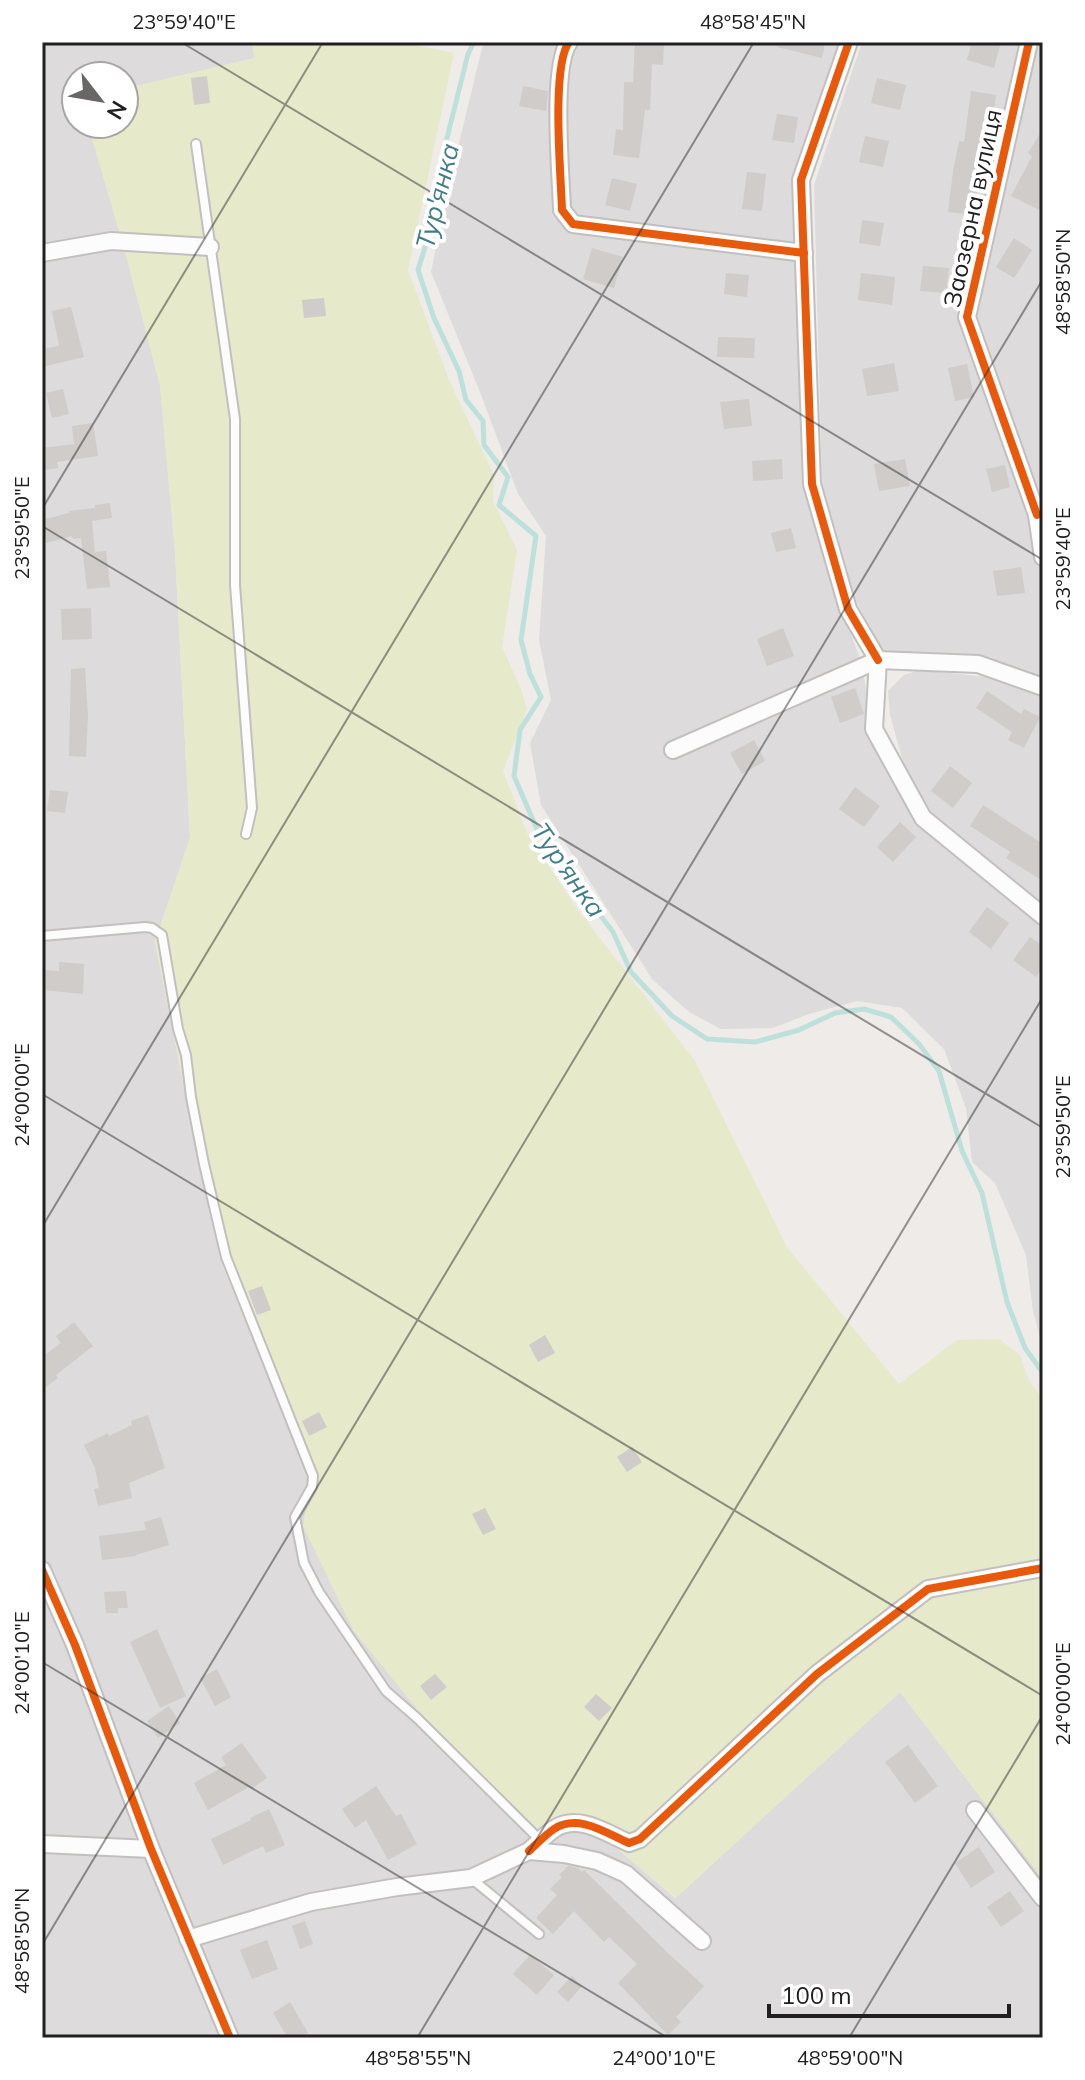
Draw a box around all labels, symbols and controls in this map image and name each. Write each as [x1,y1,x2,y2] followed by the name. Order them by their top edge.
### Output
[132,9,236,34] text: 23°59'40"E
[700,9,806,34] text: 48°58'45"N
[60,60,140,140] north arrow
[101,96,133,125] text: N
[936,106,1008,310] street label: Заозерна вулиця
[408,140,466,252] water label: Тур'янка
[1050,229,1075,335] text: 48°58'50"N
[9,476,34,580] text: 23°59'50"E
[1050,507,1075,611] text: 23°59'40"E
[525,816,613,924] water label: Тур'янка
[9,1043,34,1147] text: 24°00'00"E
[1050,1075,1075,1179] text: 23°59'50"E
[9,1611,34,1715] text: 24°00'10"E
[1050,1642,1075,1746] text: 24°00'00"E
[9,1888,34,1994] text: 48°58'50"N
[769,1968,1009,2018] scale bar
[781,1980,852,2010] text: 100 m
[365,2045,471,2070] text: 48°58'55"N
[612,2045,716,2070] text: 24°00'10"E
[797,2045,903,2070] text: 48°59'00"N

